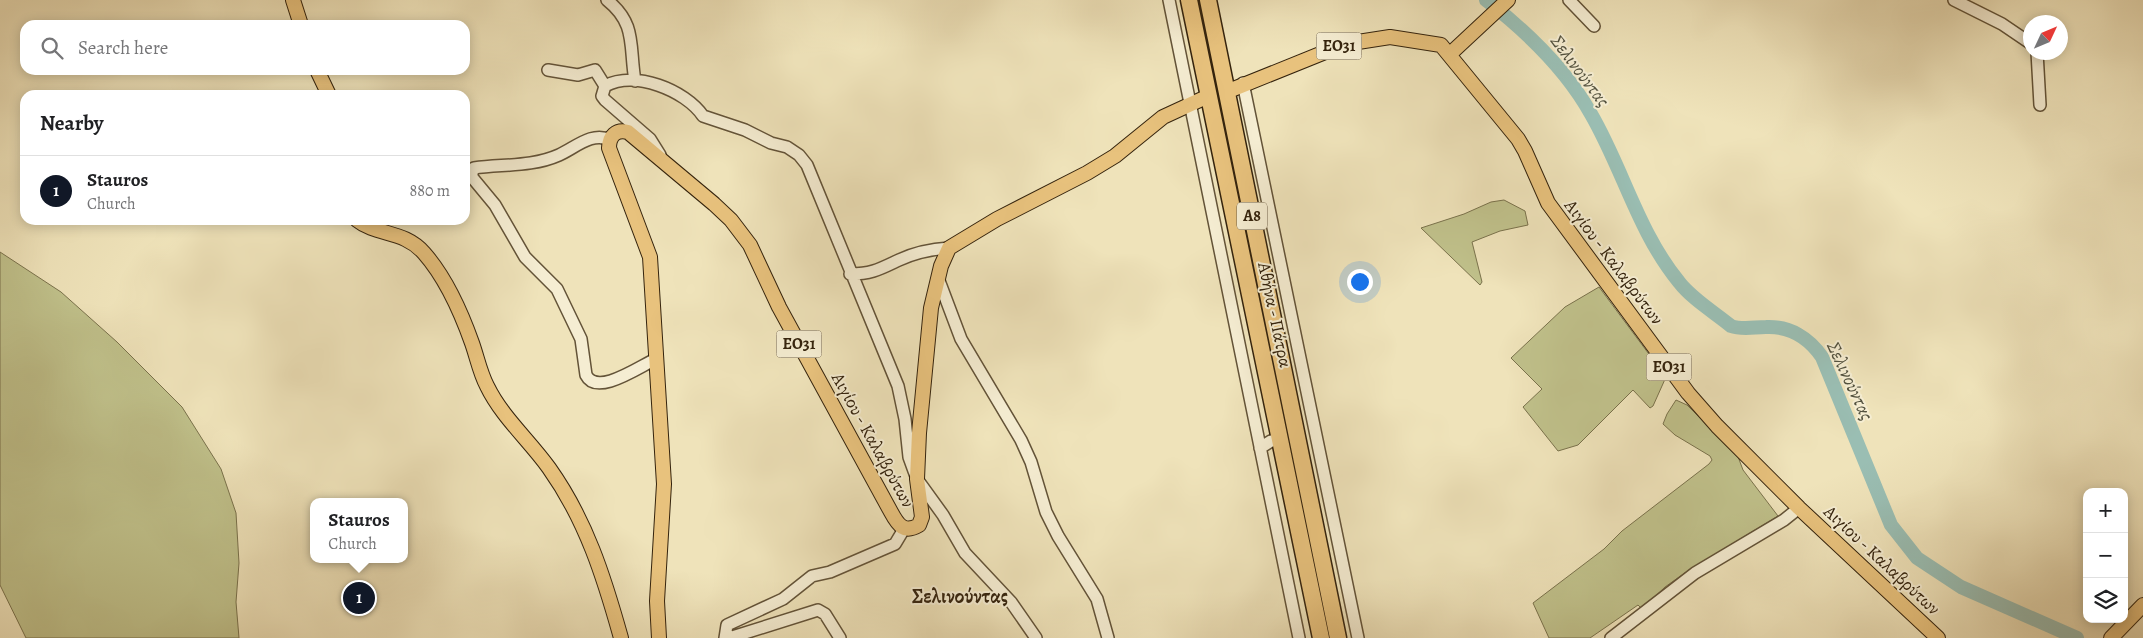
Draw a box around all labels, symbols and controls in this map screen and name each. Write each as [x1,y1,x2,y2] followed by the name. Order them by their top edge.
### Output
[2023,15,2068,60] north arrow
[20,20,470,75] search box
[1544,29,1616,112] water label: Σελινούντας
[1316,32,1362,59] road number: ΕΟ31
[38,34,66,62] icon: search
[78,35,168,61] text: Search here
[40,109,103,137] text: Nearby
[87,167,148,193] text: Stauros
[53,180,59,202] text: 1
[409,180,450,202] text: 880 m
[87,193,136,215] text: Church
[1558,194,1669,329] street label: Αιγίου - Καλαβρύτων
[1237,202,1267,230] road number: Α8
[1252,259,1298,370] street label: Αθήνα - Πάτρα
[1347,269,1373,295] your location
[776,330,822,358] road number: ΕΟ31
[1820,337,1880,425] water label: Σελινούντας
[1646,354,1692,381] road number: ΕΟ31
[825,367,920,512] street label: Αιγίου - Καλαβρύτων
[2083,488,2128,623] map controls
[2083,488,2128,533] button: +
[310,498,408,563] popup
[1818,499,1945,620] street label: Αιγίου - Καλαβρύτων
[328,507,390,533] text: Stauros
[328,533,377,555] text: Church
[2083,533,2128,578] button: −
[2083,578,2128,623] button: layers
[343,579,375,617] pin: 1
[912,583,1008,610] district label: Σελινούντας

